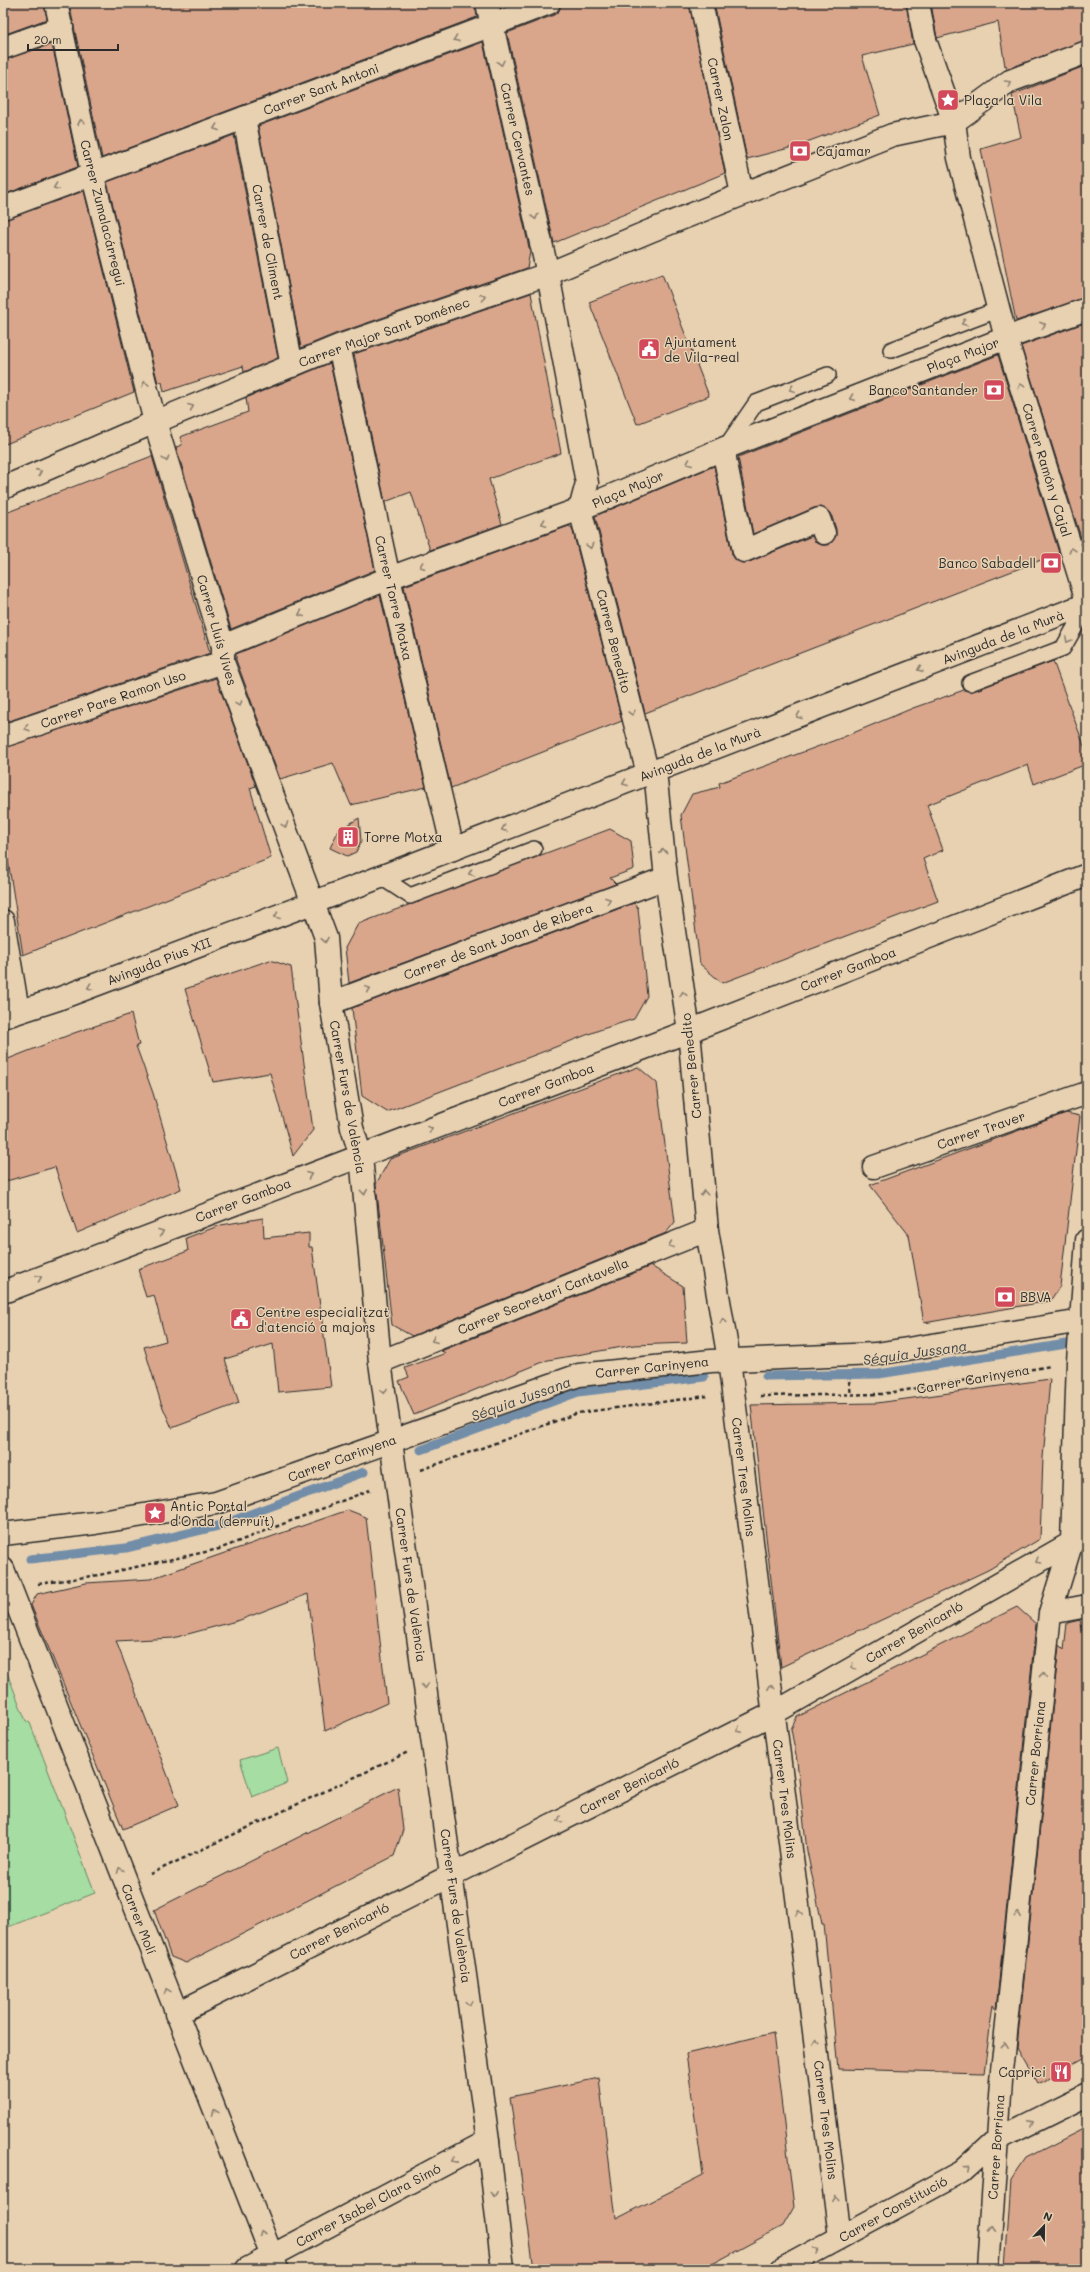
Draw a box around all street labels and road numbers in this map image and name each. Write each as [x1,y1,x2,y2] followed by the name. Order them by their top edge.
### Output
[704,56,739,142] street label: Carrer Zalon
[261,59,381,118] street label: Carrer Sant Antoni
[497,81,540,197] street label: Carrer Cervantes
[77,138,130,288] street label: Carrer Zumalacárregui
[249,183,288,301] street label: Carrer de Climent
[296,292,472,370] street label: Carrer Major Sant Doménec
[924,333,1001,376] street label: Plaça Major
[1019,401,1076,539] street label: Carrer Ramón y Cajal
[589,466,666,511] street label: Plaça Major
[372,534,417,662] street label: Carrer Torre Motxa
[194,572,241,687] street label: Carrer Lluís Vives
[593,587,636,695] street label: Carrer Benedito
[940,605,1066,668] street label: Avinguda de la Murà
[38,666,188,731] street label: Carrer Pare Ramon Uso
[637,722,763,785] street label: Avinguda de la Murà
[401,898,595,983] street label: Carrer de Sant Joan de Ribera
[104,933,214,988] street label: Avinguda Pius XII
[797,942,898,995] street label: Carrer Gamboa
[676,1012,705,1120] street label: Carrer Benedito
[327,1019,370,1175] street label: Carrer Furs de València
[495,1058,596,1111] street label: Carrer Gamboa
[934,1106,1027,1153] street label: Carrer Traver
[192,1173,293,1226] street label: Carrer Gamboa
[455,1253,631,1338] street label: Carrer Secretari Cantavella
[594,1352,710,1381] street label: Carrer Carinyena
[915,1360,1031,1397] street label: Carrer Carinyena
[729,1416,760,1538] street label: Carrer Tres Molins
[285,1430,398,1485] street label: Carrer Carinyena
[392,1507,431,1663] street label: Carrer Furs de València
[862,1597,966,1666] street label: Carrer Benicarló
[1021,1700,1048,1806] street label: Carrer Borriana
[770,1738,801,1860] street label: Carrer Tres Molins
[576,1753,682,1818] street label: Carrer Benicarló
[437,1828,476,1984] street label: Carrer Furs de València
[118,1881,161,1957] street label: Carrer Molí
[286,1898,392,1963] street label: Carrer Benicarló
[811,2059,842,2181] street label: Carrer Tres Molins
[983,2094,1008,2200] street label: Carrer Borriana
[292,2159,443,2250] street label: Carrer Isabel Clara Simó
[835,2172,950,2245] street label: Carrer Constitució

